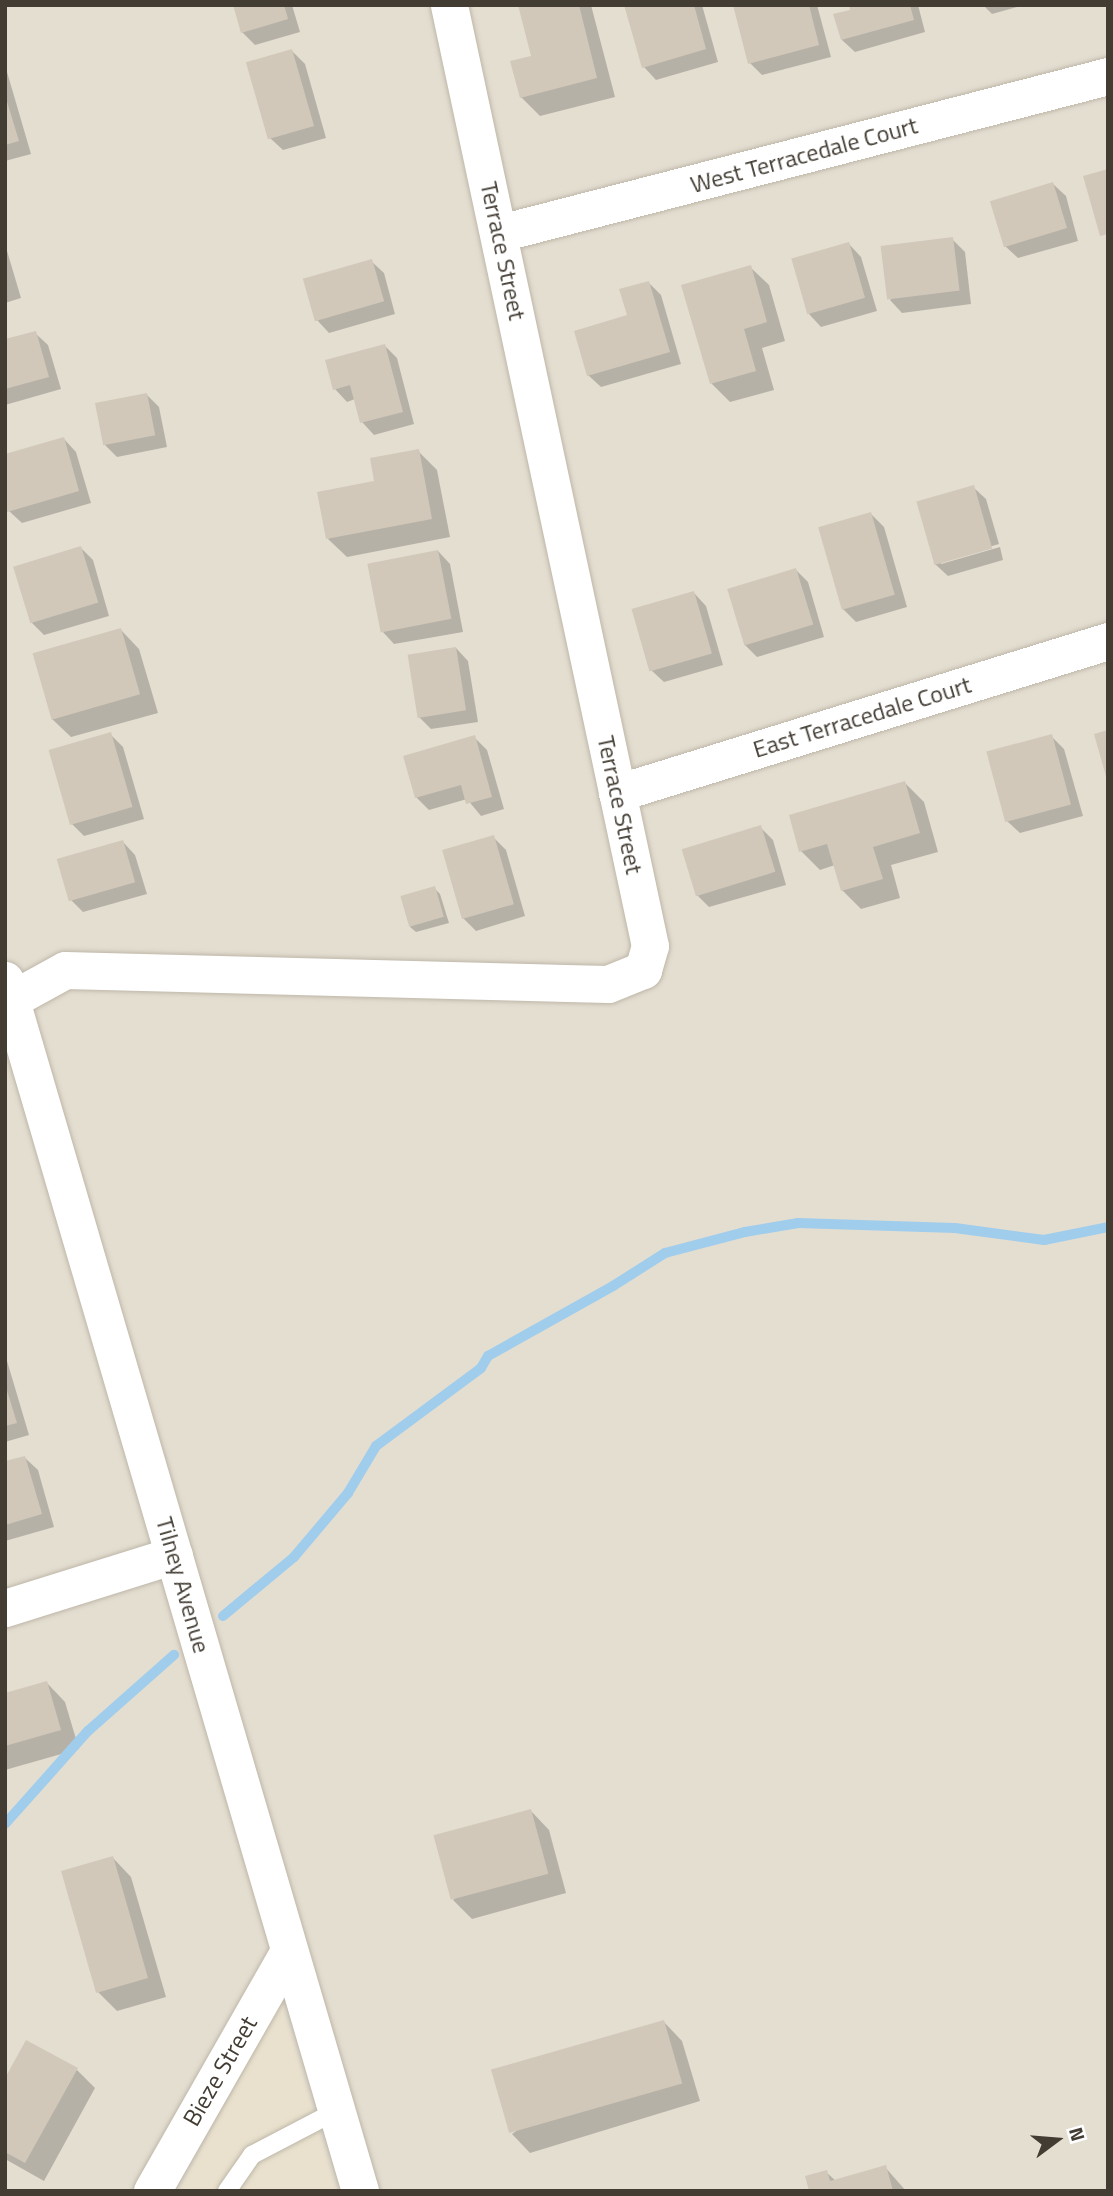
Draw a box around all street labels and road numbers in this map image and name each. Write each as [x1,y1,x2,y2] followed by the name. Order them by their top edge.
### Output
[687,111,921,199] street label: West Terracedale Court
[474,179,532,323] street label: Terrace Street
[750,670,974,764] street label: East Terracedale Court
[591,733,649,877] street label: Terrace Street
[150,1514,216,1656] street label: Tilney Avenue
[177,2011,263,2131] street label: Bieze Street

